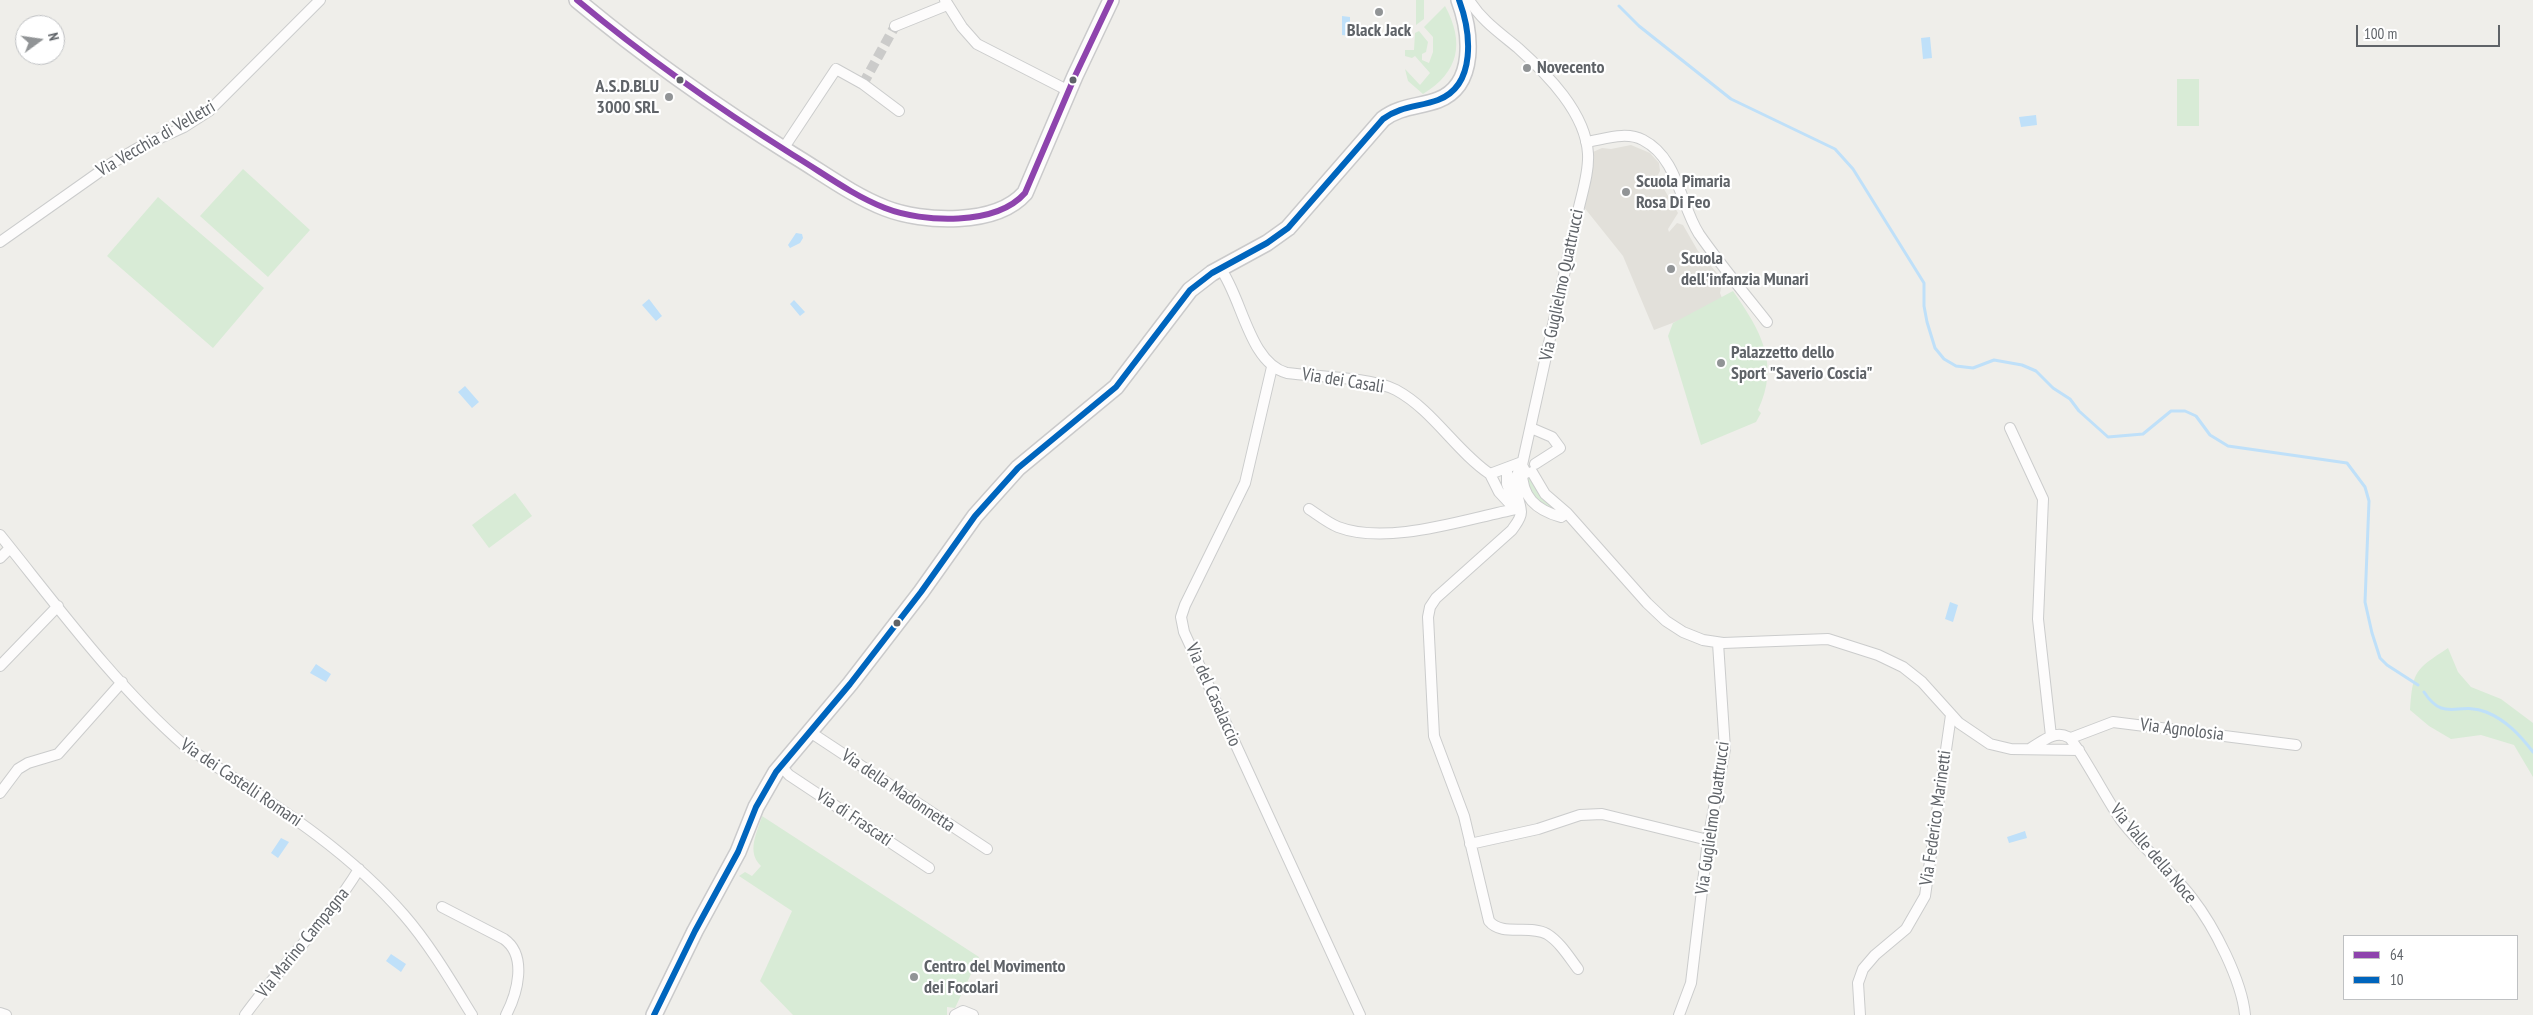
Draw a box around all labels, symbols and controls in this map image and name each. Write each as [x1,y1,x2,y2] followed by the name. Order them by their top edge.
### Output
[1373,6,1385,18] marker: Black Jack
[15,15,65,65] north arrow
[2358,15,2502,47] scale bar
[1347,20,1411,42] place label: Black Jack
[2364,24,2397,43] text: 100 m
[44,31,63,42] text: N
[1537,57,1604,79] place label: Novecento
[1521,62,1533,74] marker: Novecento
[675,75,685,85] unlabelled marker
[1068,75,1078,85] unlabelled marker
[596,76,659,118] place label: A.S.D.BLU 3000 SRL
[663,91,675,103] marker: A.S.D.BLU 3000 SRL
[93,96,219,182] street label: Via Vecchia di Velletri
[1636,171,1730,213] place label: Scuola Pimaria Rosa Di Feo
[1620,186,1632,198] marker: Scuola Pimaria Rosa Di Feo
[1535,207,1589,363] street label: Via Guglielmo Quattrucci
[1681,248,1809,290] place label: Scuola dell'infanzia Munari
[1665,263,1677,275] marker: Scuola dell'infanzia Munari
[1731,342,1872,384] place label: Palazzetto dello Sport "Saverio Coscia"
[1715,357,1727,369] marker: Palazzetto dello Sport "Saverio Coscia"
[1300,364,1386,398] street label: Via dei Casali
[892,618,902,628] unlabelled marker
[1181,640,1245,750] street label: Via del Casalaccio
[2139,714,2225,746] street label: Via Agnolosia
[176,734,306,832] street label: Via dei Castelli Romani
[1692,740,1734,896] street label: Via Guglielmo Quattrucci
[837,745,959,837] street label: Via della Madonnetta
[1916,749,1956,887] street label: Via Federico Marinetti
[812,785,896,851] street label: Via di Frascati
[2105,800,2201,908] street label: Via Valle della Noce
[252,884,354,1002] street label: Via Marino Campagna
[2343,935,2518,1000] legend
[2390,945,2404,964] text: 64
[924,956,1065,999] place label: Centro del Movimento dei Focolari
[2390,970,2404,989] text: 10
[908,971,920,983] marker: Centro del Movimento dei Focolari

